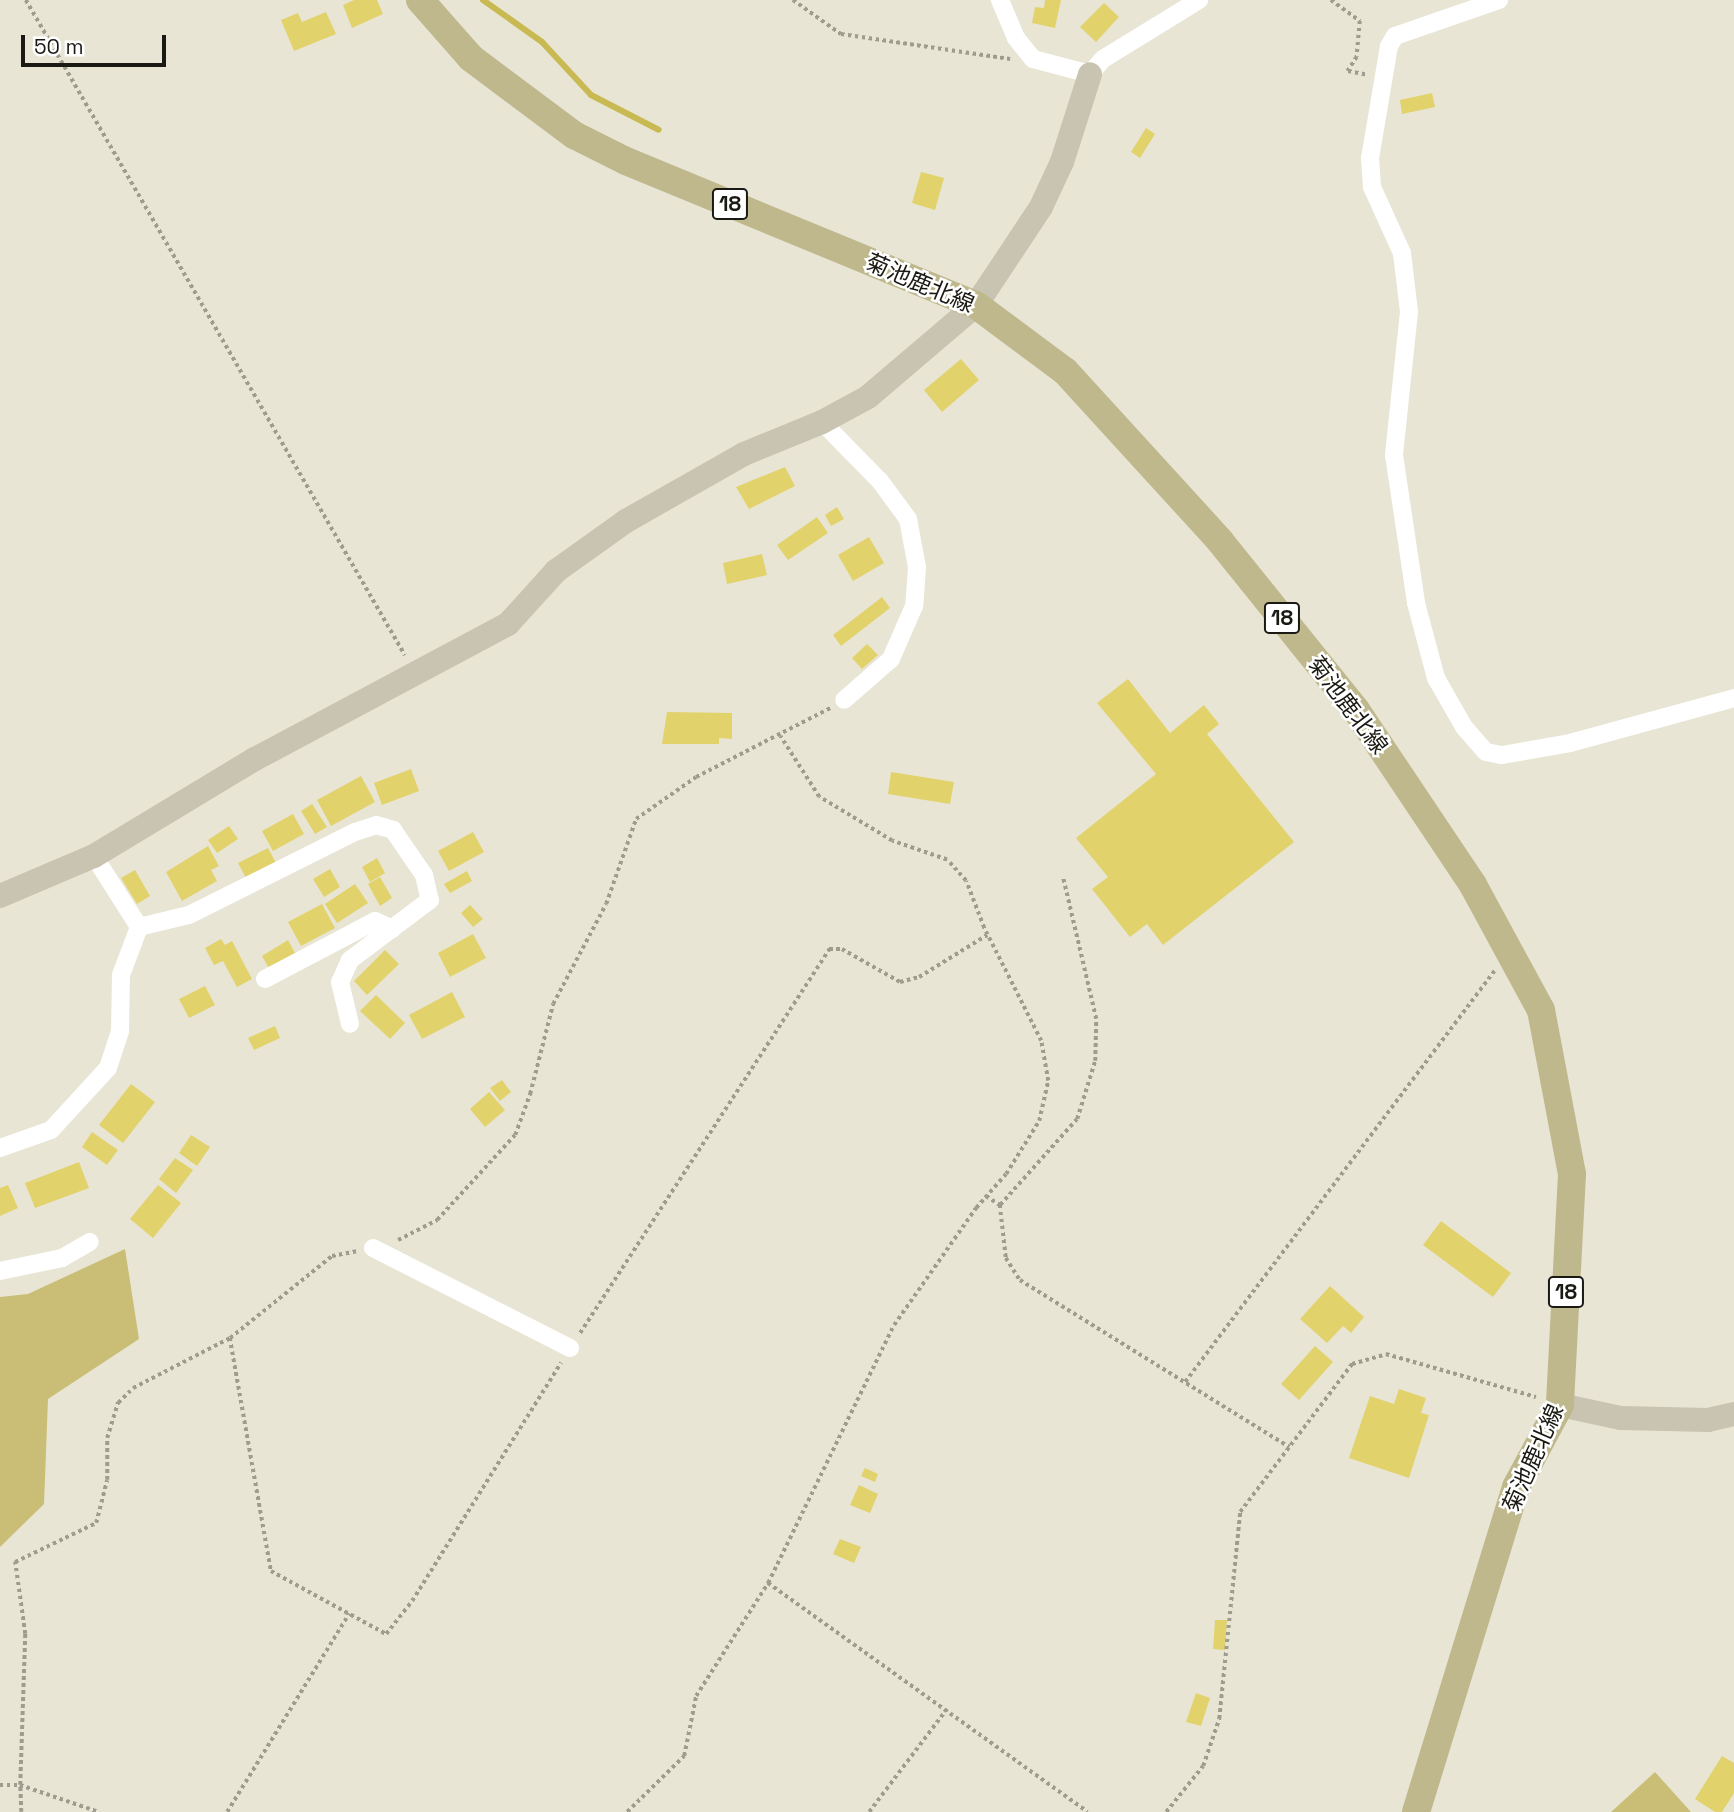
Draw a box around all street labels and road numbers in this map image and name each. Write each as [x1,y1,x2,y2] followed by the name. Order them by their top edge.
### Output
[711,186,749,222] road number: 18
[862,248,978,318] street label: 菊池鹿北線
[1263,600,1301,636] road number: 18
[1302,651,1394,759] street label: 菊池鹿北線
[1547,1274,1585,1310] road number: 18
[1497,1400,1569,1516] street label: 菊池鹿北線

